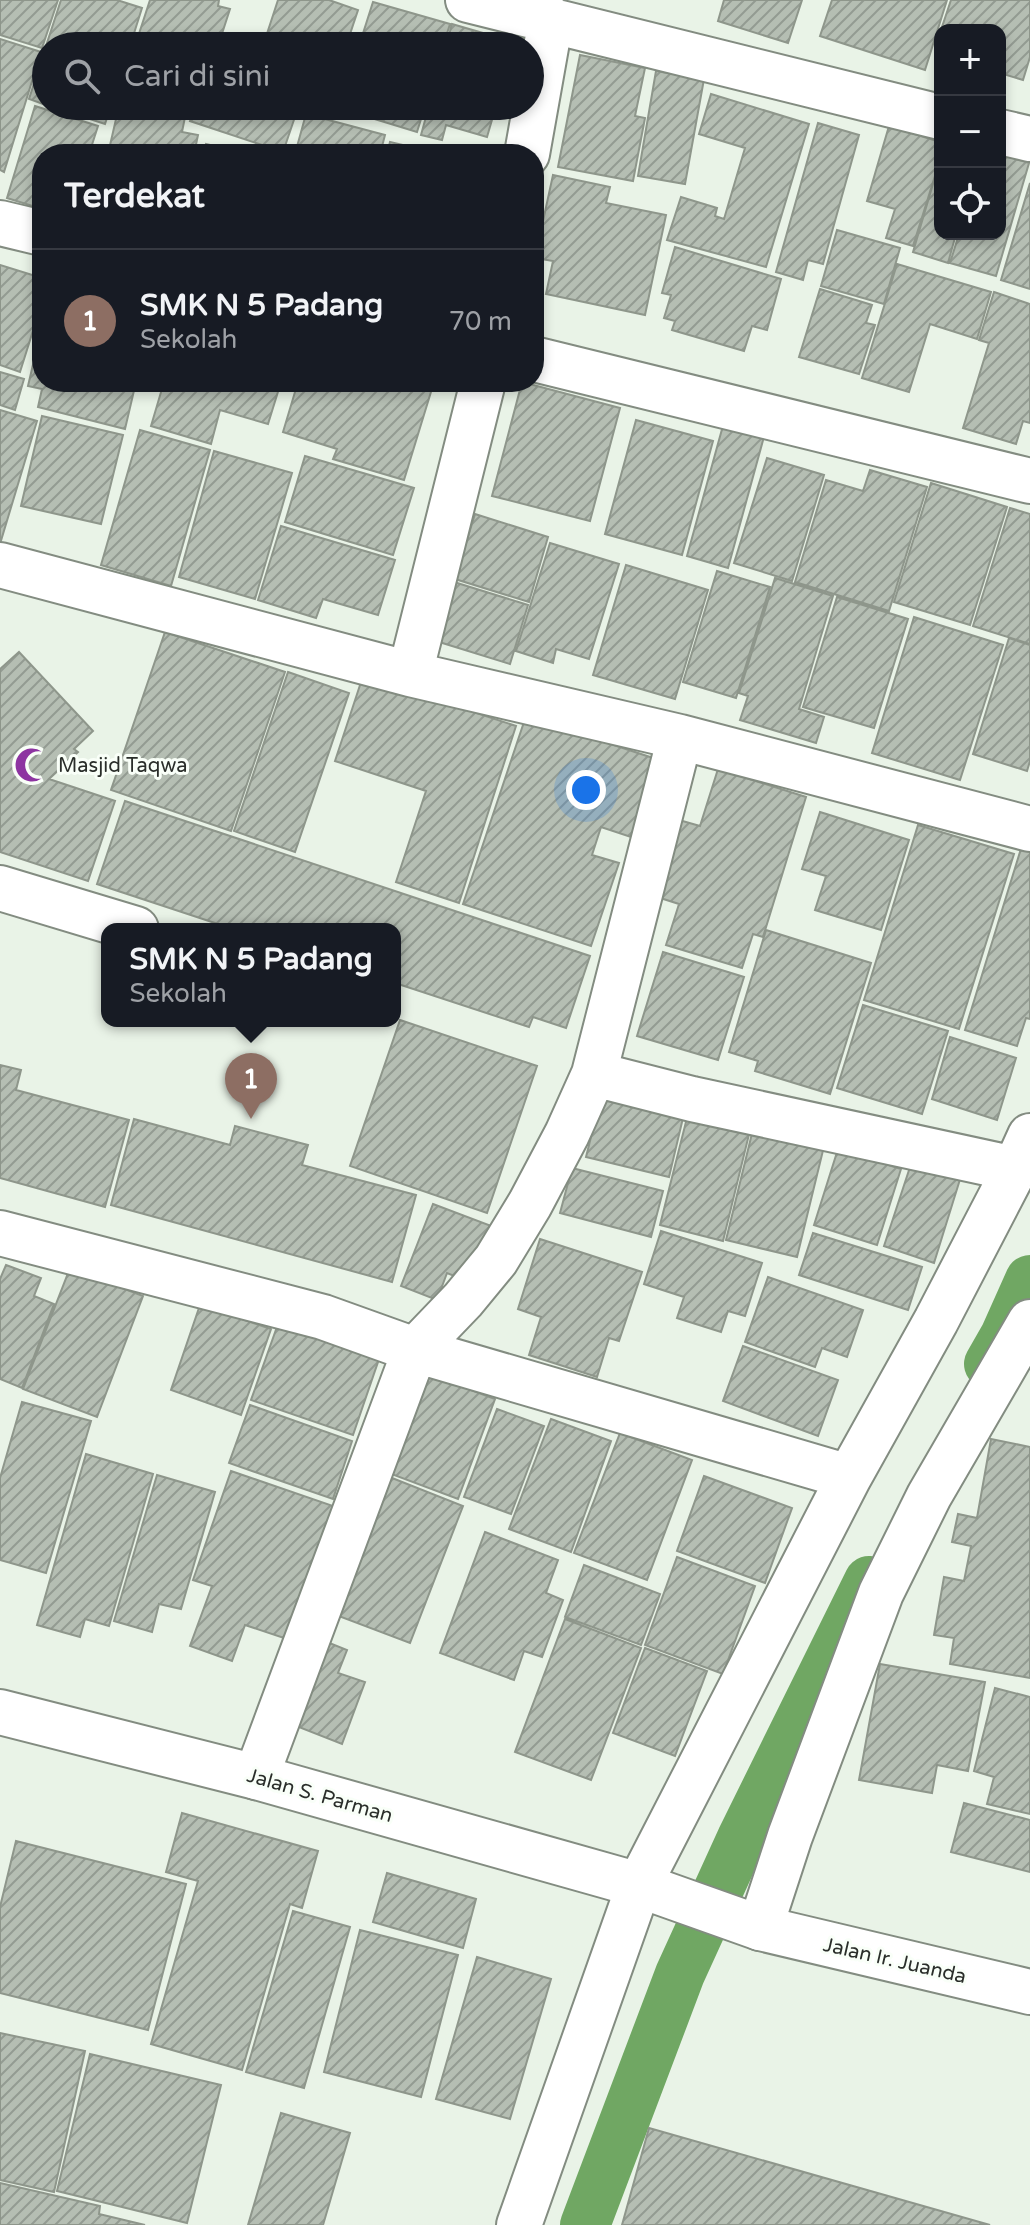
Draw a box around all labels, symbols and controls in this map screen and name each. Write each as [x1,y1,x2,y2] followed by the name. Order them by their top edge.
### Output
[934,24,1006,240] map controls
[934,24,1006,96] button: +
[32,32,544,120] search box
[60,54,104,98] icon: search
[124,58,270,95] text: Cari di sini
[934,96,1006,168] button: −
[934,168,1006,240] button: locate
[64,176,205,217] text: Terdekat
[140,287,383,324] text: SMK N 5 Padang
[82,306,98,337] text: 1
[449,306,512,337] text: 70 m
[140,324,237,355] text: Sekolah
[13,746,51,784] mosque icon: Masjid Taqwa
[58,754,187,778] place label: Masjid Taqwa
[566,770,606,810] your location
[101,923,401,1027] popup
[129,941,373,978] text: SMK N 5 Padang
[129,978,227,1009] text: Sekolah
[225,1053,277,1119] pin: 1
[244,1764,395,1828] street label: Jalan S. Parman
[821,1933,969,1989] street label: Jalan Ir. Juanda

